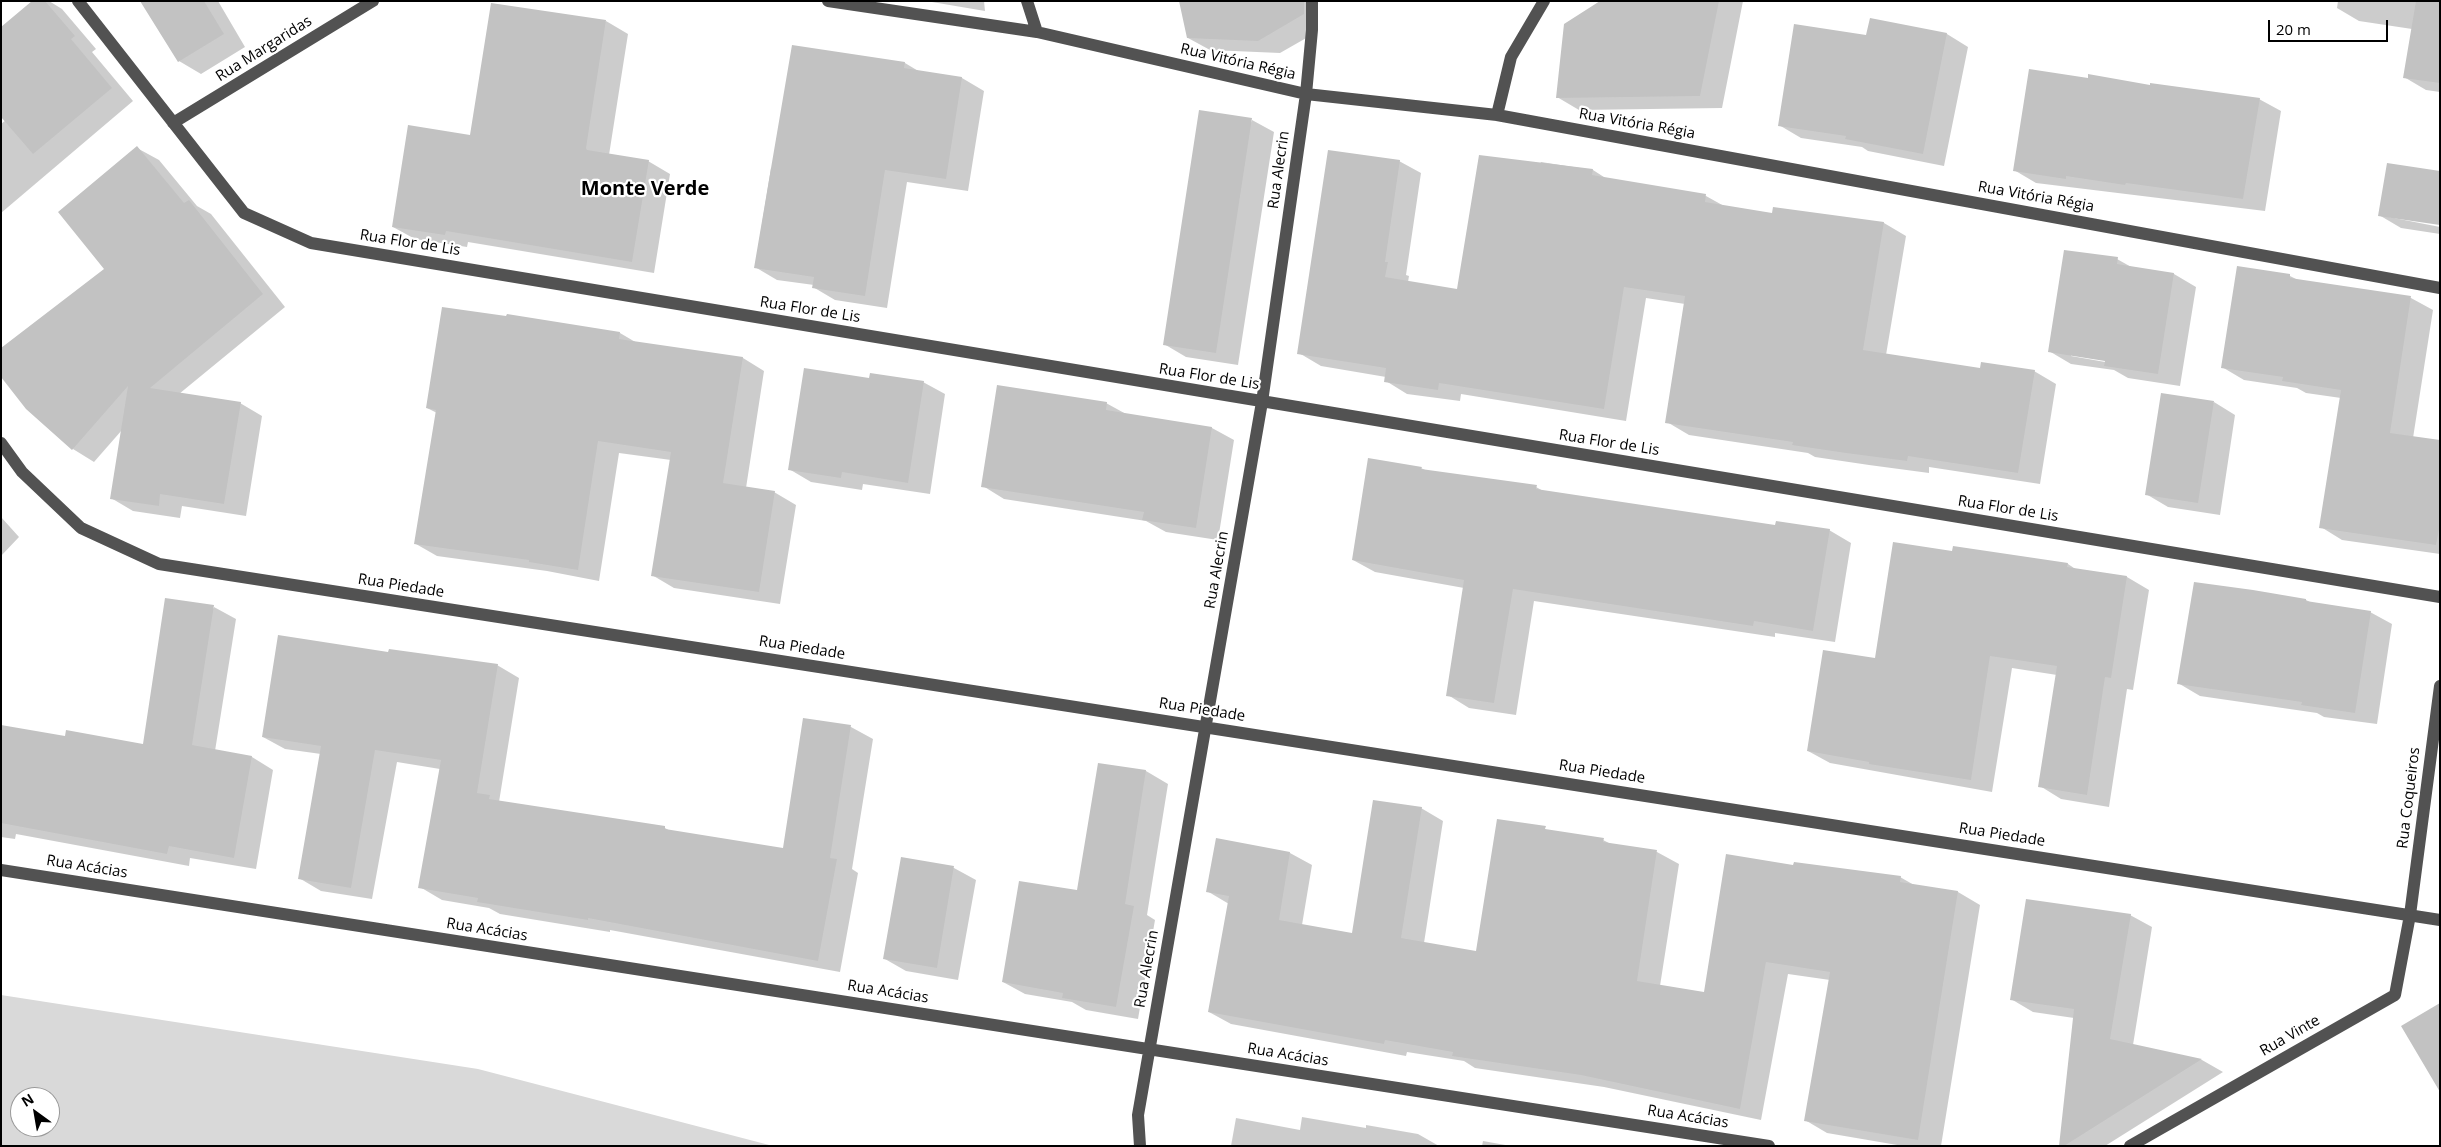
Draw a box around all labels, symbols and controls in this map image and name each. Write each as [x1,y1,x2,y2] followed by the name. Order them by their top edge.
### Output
[2271,10,2391,42] scale bar
[213,12,315,86] street label: Rua Margaridas
[2276,19,2311,39] text: 20 m
[1179,40,1297,84] street label: Rua Vitória Régia
[1577,105,1697,143] street label: Rua Vitória Régia
[1265,130,1293,210] street label: Rua Alecrin
[581,177,709,201] district label: Monte Verde
[1976,178,2096,216] street label: Rua Vitória Régia
[358,226,462,260] street label: Rua Flor de Lis
[758,293,862,327] street label: Rua Flor de Lis
[1157,360,1261,394] street label: Rua Flor de Lis
[1557,426,1661,460] street label: Rua Flor de Lis
[1956,492,2060,526] street label: Rua Flor de Lis
[1201,530,1233,610] street label: Rua Alecrin
[357,570,445,602] street label: Rua Piedade
[758,632,846,664] street label: Rua Piedade
[1158,694,1246,726] street label: Rua Piedade
[2394,746,2424,850] street label: Rua Coqueiros
[1558,756,1646,788] street label: Rua Piedade
[1958,819,2046,851] street label: Rua Piedade
[45,852,129,882] street label: Rua Acácias
[445,915,529,945] street label: Rua Acácias
[1131,929,1163,1009] street label: Rua Alecrin
[846,977,930,1007] street label: Rua Acácias
[2257,1012,2323,1060] street label: Rua Vinte
[1246,1040,1330,1070] street label: Rua Acácias
[10,1087,60,1137] north arrow
[17,1089,37,1111] text: N
[1646,1102,1730,1132] street label: Rua Acácias

